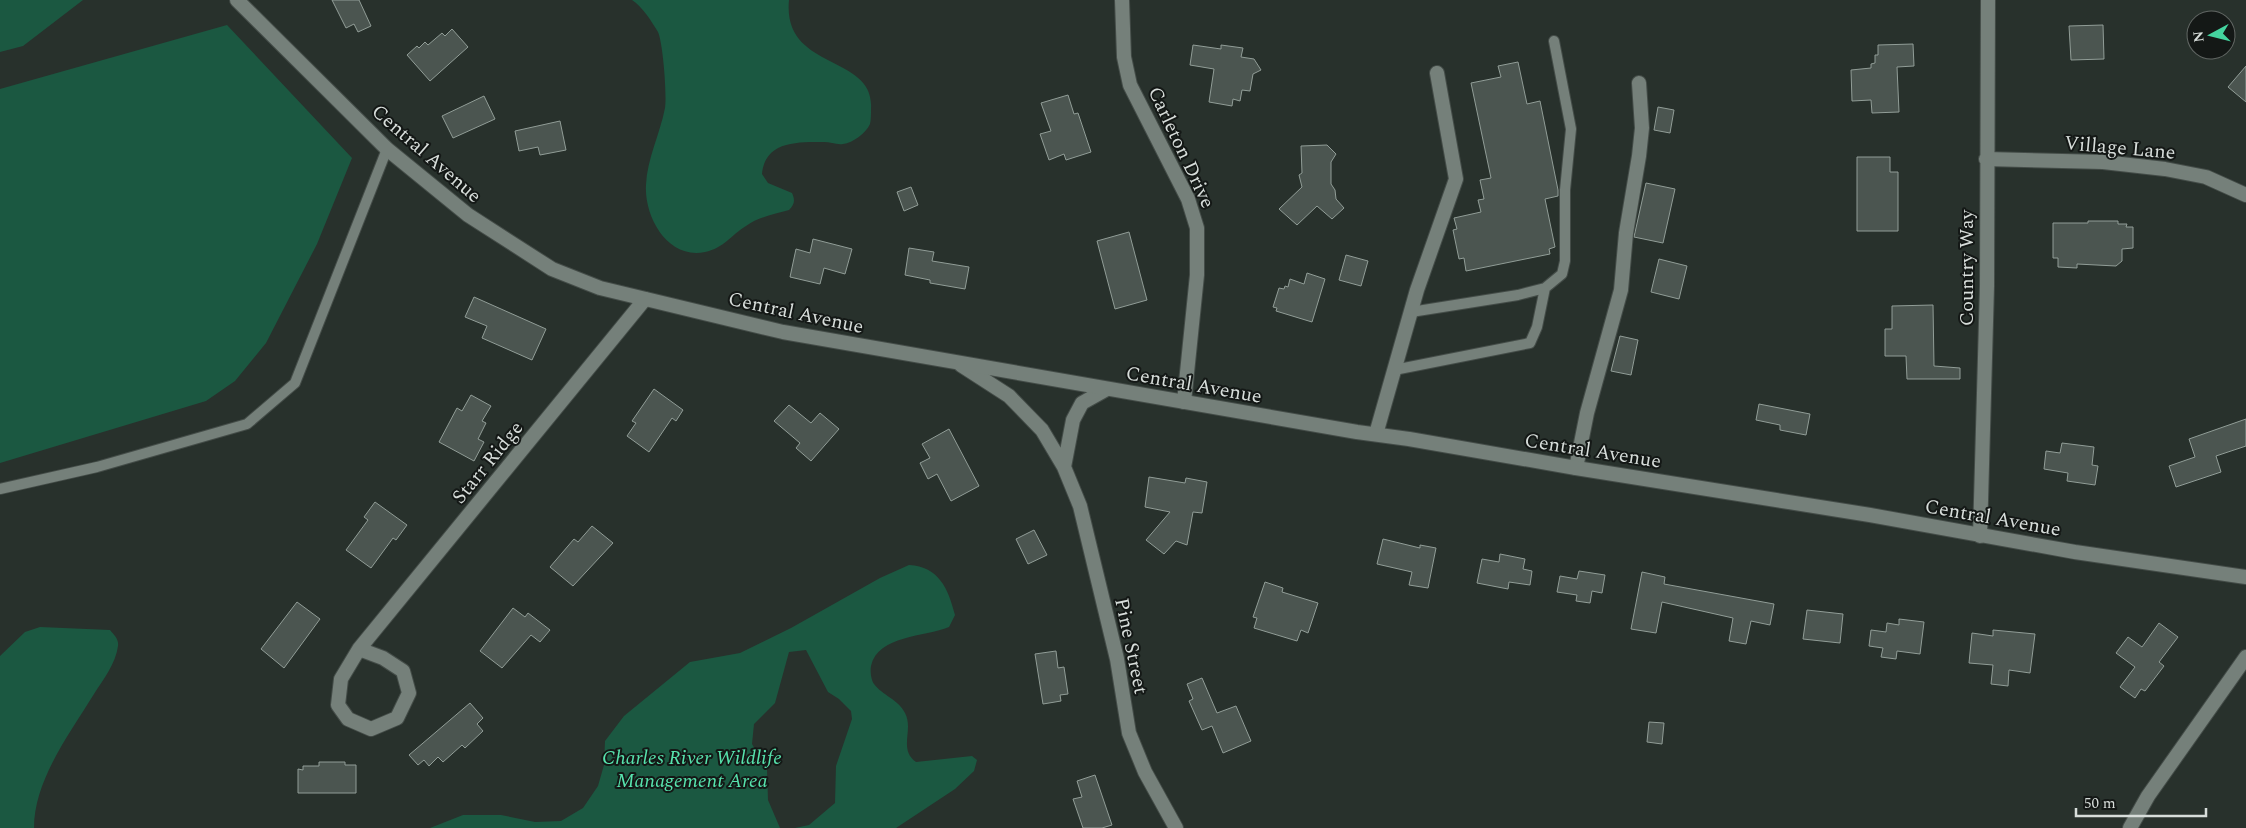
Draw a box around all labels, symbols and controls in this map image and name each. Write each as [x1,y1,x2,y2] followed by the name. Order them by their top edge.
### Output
[2186,10,2236,60] north arrow
[2187,30,2210,43] text: N
[1140,82,1222,213] street label: Carleton Drive
[364,97,488,210] street label: Central Avenue
[2063,128,2177,168] street label: Village Lane
[1952,208,1982,326] street label: Country Way
[725,284,866,342] street label: Central Avenue
[1123,358,1264,412] street label: Central Avenue
[445,414,531,511] street label: Starr Ridge
[1522,425,1663,477] street label: Central Avenue
[1922,491,2063,545] street label: Central Avenue
[1106,595,1156,697] street label: Pine Street
[602,743,782,796] park label: Charles River Wildlife Management Area
[2076,786,2206,818] scale bar
[2084,792,2116,815] text: 50 m

